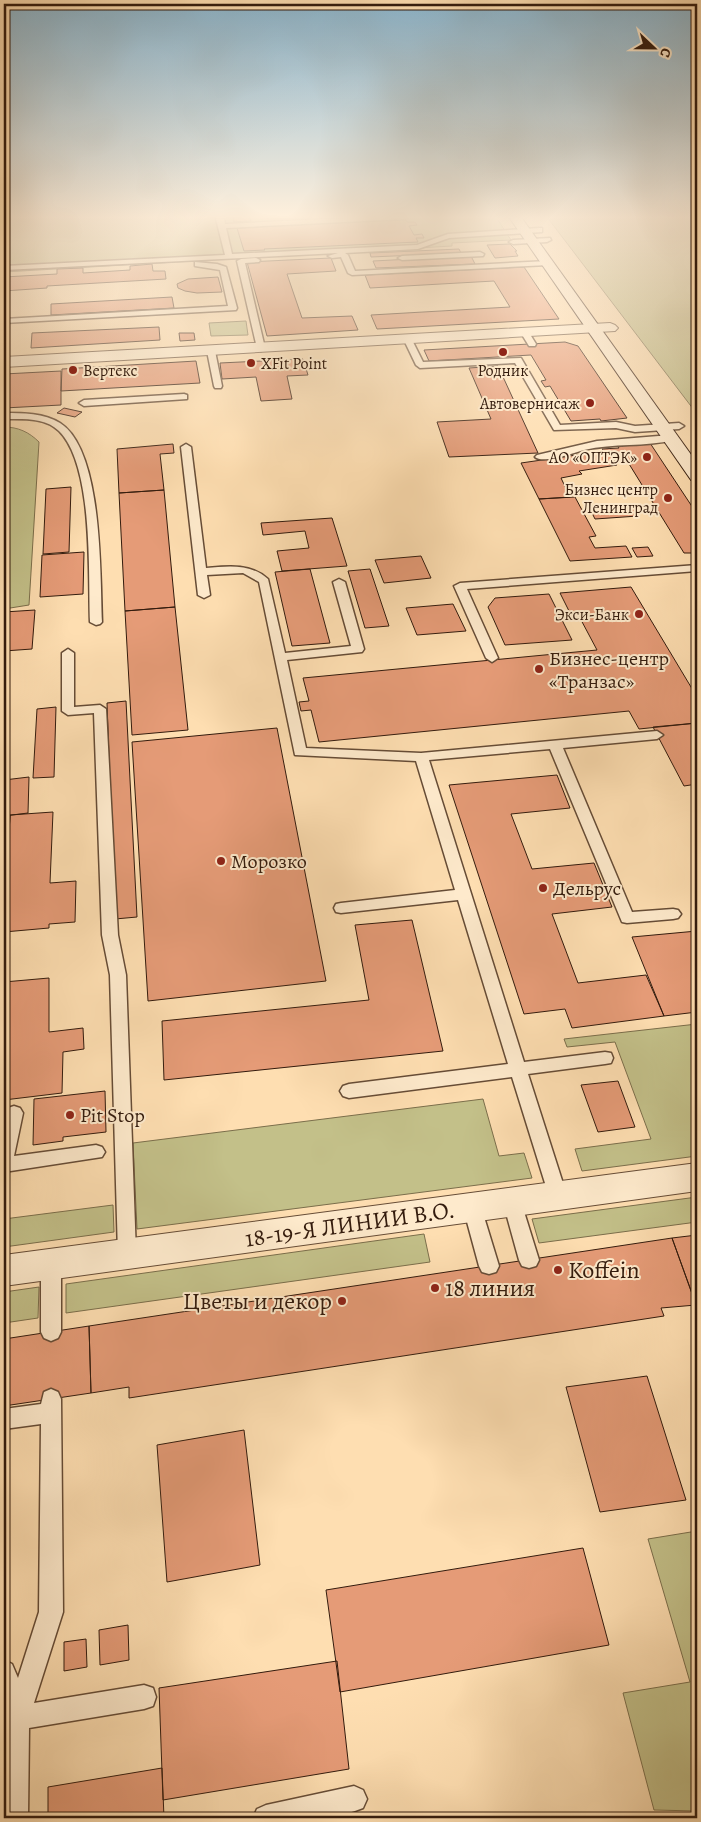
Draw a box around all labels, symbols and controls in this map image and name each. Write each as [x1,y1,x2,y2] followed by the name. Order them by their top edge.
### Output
[628,22,678,72] north arrow
[655,45,676,61] text: С
[497,346,509,358] marker: Родник
[261,353,327,375] place label: XFit Point
[245,357,257,369] marker: XFit Point
[83,360,137,382] place label: Вертекс
[477,360,529,382] place label: Родник
[67,364,79,376] marker: Вертекс
[479,393,580,415] place label: Автовернисаж
[584,397,596,409] marker: Автовернисаж
[548,447,637,469] place label: АО «ОПТЭК»
[641,451,653,463] marker: АО «ОПТЭК»
[564,479,658,519] place label: Бизнес центр Ленинград
[662,492,674,504] marker: Бизнес центр Ленинград
[555,604,629,626] place label: Экси-Банк
[633,608,645,620] marker: Экси-Банк
[549,645,669,695] place label: Бизнес-центр «Транзас»
[533,663,545,675] marker: Бизнес-центр «Транзас»
[231,848,307,875] place label: Морозко
[215,855,227,867] marker: Морозко
[553,875,621,902] place label: Дельрус
[537,882,549,894] marker: Дельрус
[80,1102,145,1129] place label: Pit Stop
[64,1109,76,1121] marker: Pit Stop
[243,1193,457,1255] street label: 18-19-Я ЛИНИИ В.О.
[568,1254,640,1286] place label: Koffein
[552,1264,564,1276] marker: Koffein
[445,1272,535,1304] place label: 18 линия
[429,1282,441,1294] marker: 18 линия
[183,1285,332,1317] place label: Цветы и декор
[336,1295,348,1307] marker: Цветы и декор

